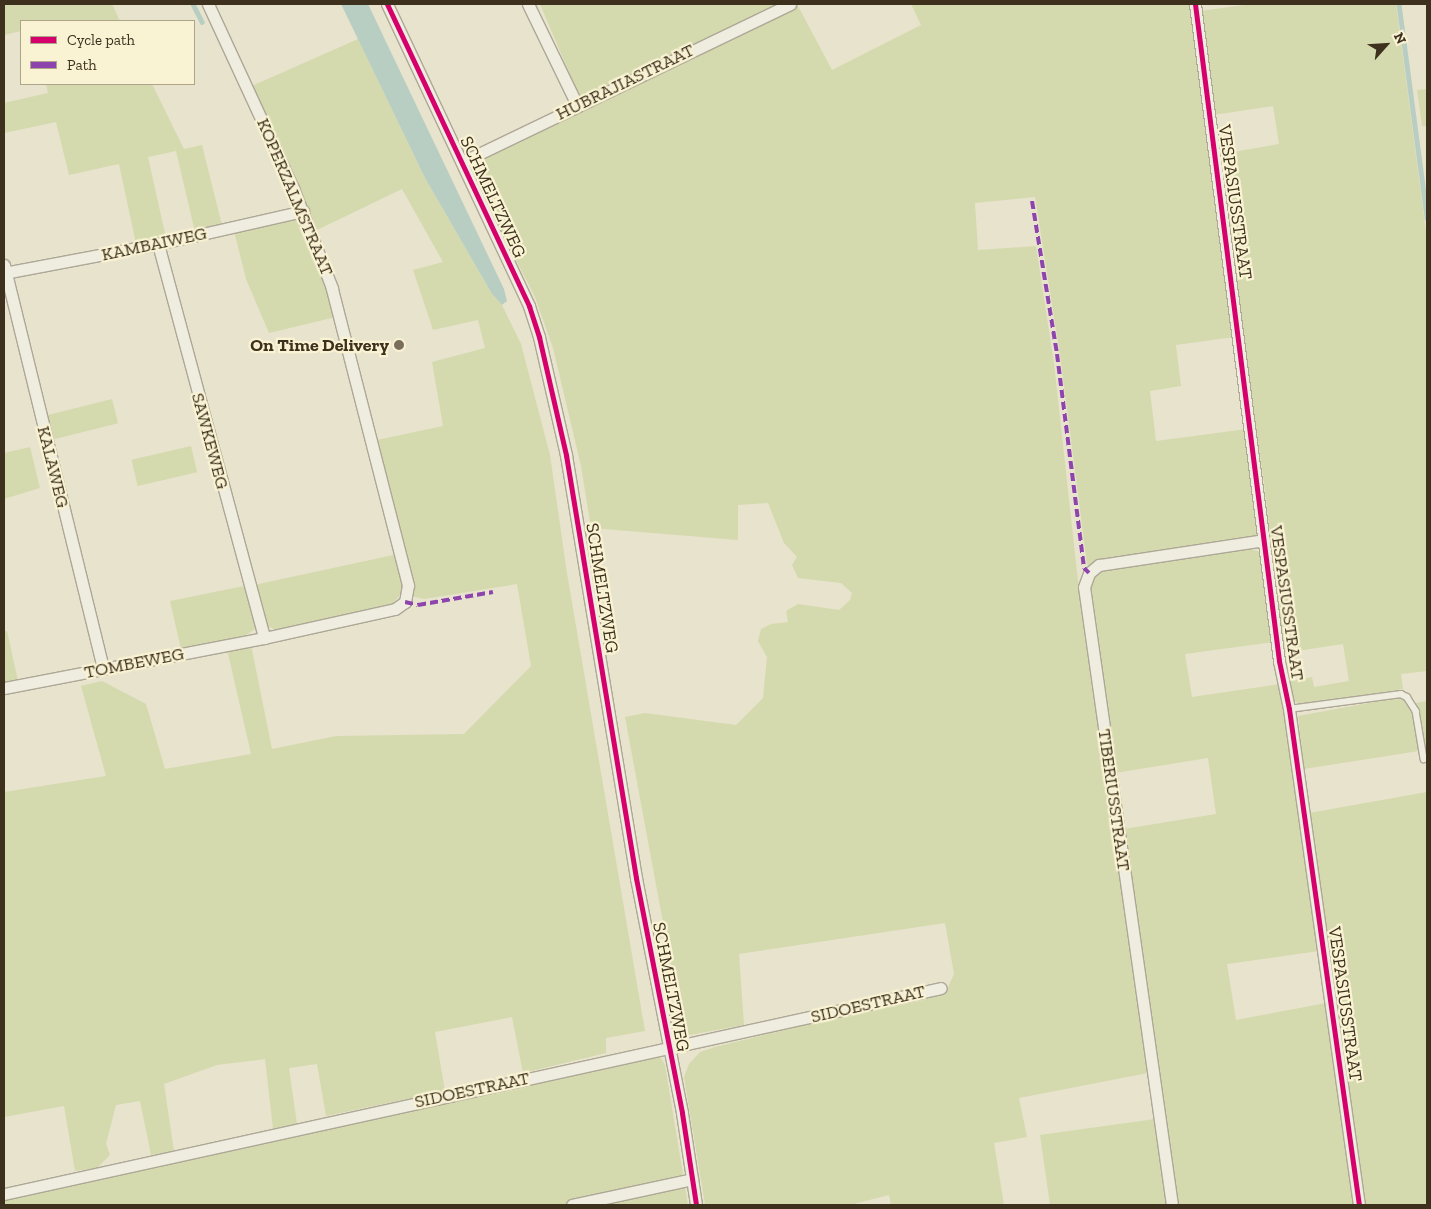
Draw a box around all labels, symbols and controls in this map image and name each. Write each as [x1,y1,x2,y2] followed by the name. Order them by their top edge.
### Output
[20,20,195,85] legend
[1361,20,1411,70] north arrow
[1390,30,1410,47] text: N
[67,31,135,49] text: Cycle path
[552,39,698,125] street label: HUBRAJIASTRAAT
[67,56,97,74] text: Path
[252,115,338,279] street label: KOPERZALMSTRAAT
[1213,123,1257,281] street label: VESPASIUSSTRAAT
[455,133,531,261] street label: SCHMELTZWEG
[99,222,209,266] street label: KAMBAIWEG
[250,334,389,356] place label: On Time Delivery
[393,339,405,351] marker: On Time Delivery
[187,391,233,491] street label: SAWKEWEG
[32,424,74,510] street label: KALAWEG
[581,521,623,655] street label: SCHMELTZWEG
[1265,524,1309,682] street label: VESPASIUSSTRAAT
[82,643,186,683] street label: TOMBEWEG
[1093,728,1135,872] street label: TIBERIUSSTRAAT
[648,920,694,1054] street label: SCHMELTZWEG
[1323,925,1367,1083] street label: VESPASIUSSTRAAT
[809,980,927,1028] street label: SIDOESTRAAT
[413,1067,531,1113] street label: SIDOESTRAAT

